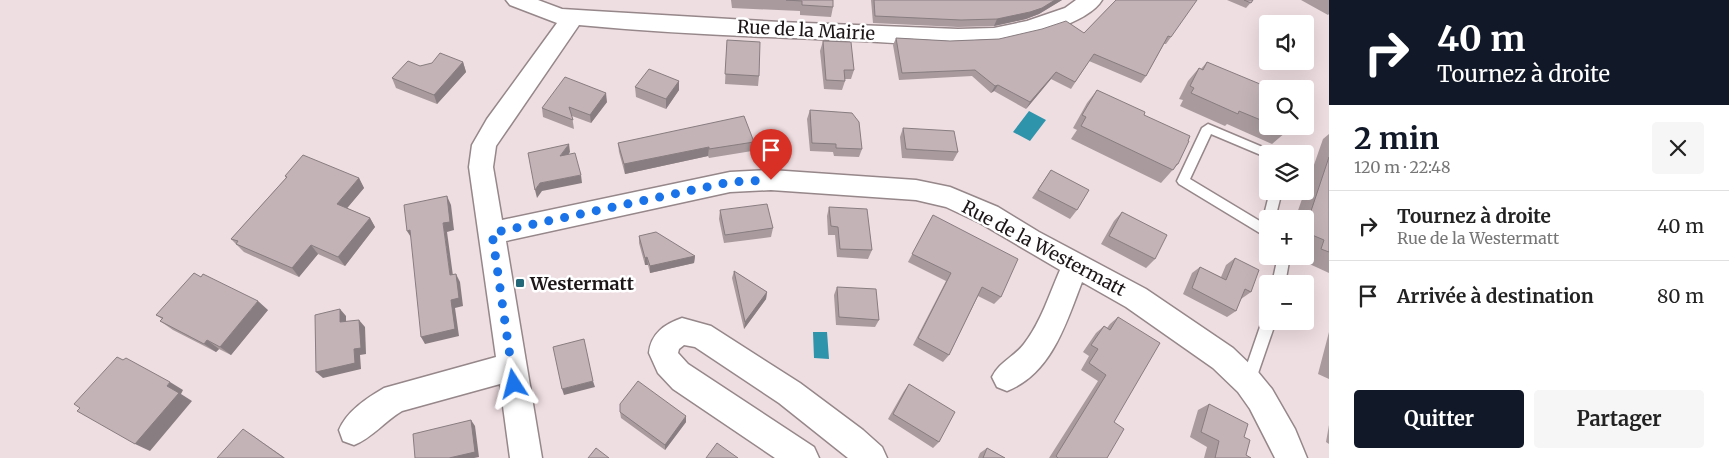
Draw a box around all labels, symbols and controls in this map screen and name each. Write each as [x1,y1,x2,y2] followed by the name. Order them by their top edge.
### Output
[737,15,875,45] street label: Rue de la Mairie
[1259,15,1314,330] map controls
[1259,15,1314,70] button: sound
[1437,17,1525,61] text: 40 m
[1354,20,1419,85] icon: right
[1437,60,1610,88] text: Tournez à droite
[1259,80,1314,135] button: search
[1354,119,1439,157] text: 2 min
[1652,122,1704,174] button: close
[750,129,792,180] pin
[757,136,785,164] icon: arrive
[1259,145,1314,200] button: layers
[1354,157,1450,177] text: 120 m · 22:48
[958,195,1130,301] street label: Rue de la Westermatt
[1397,204,1551,228] text: Tournez à droite
[1259,210,1314,265] button: +
[1354,212,1382,240] icon: right
[1657,214,1704,238] text: 40 m
[1397,228,1559,248] text: Rue de la Westermatt
[529,272,635,295] place label: Westermatt
[1259,275,1314,330] button: −
[514,277,526,289] marker: Westermatt
[1354,282,1382,310] icon: arrive
[1397,284,1594,308] text: Arrivée à destination
[1657,284,1704,308] text: 80 m
[487,357,539,409] position arrow
[1354,390,1524,448] button: Quitter
[1534,390,1704,448] button: Partager

